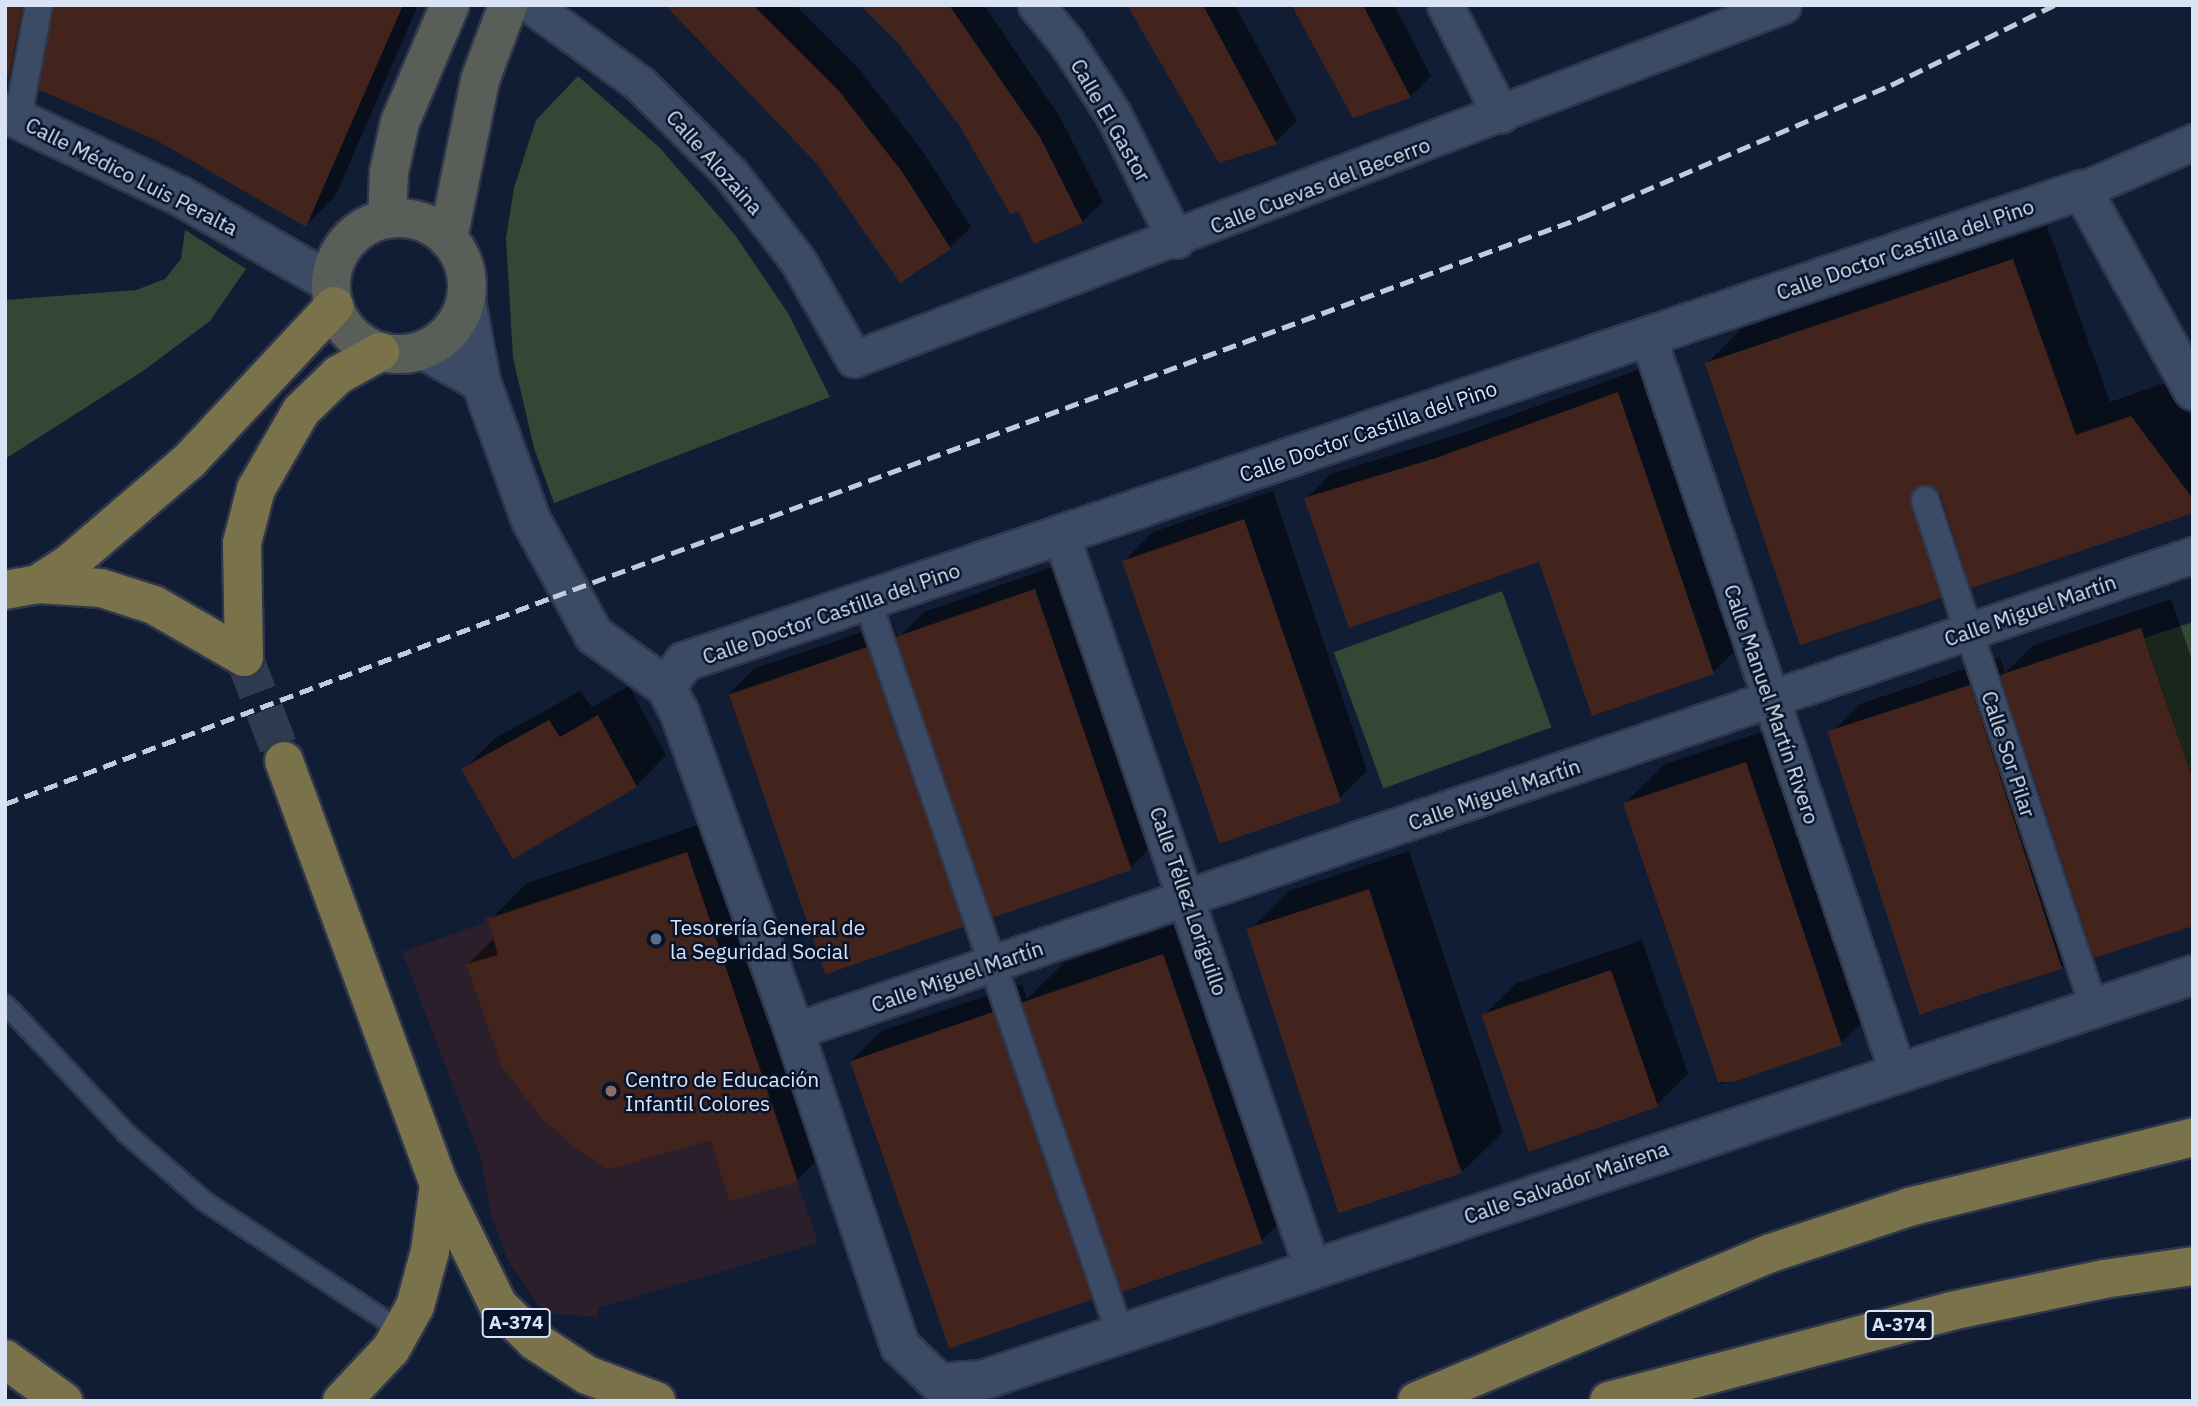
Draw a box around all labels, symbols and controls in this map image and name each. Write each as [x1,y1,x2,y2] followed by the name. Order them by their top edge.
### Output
[1066,54,1156,186] street label: Calle El Gastor
[661,104,769,220] street label: Calle Alozaina
[22,111,242,241] street label: Calle Médico Luis Peralta
[1206,131,1434,239] street label: Calle Cuevas del Becerro
[1773,193,2037,305] street label: Calle Doctor Castilla del Pino
[1236,375,1500,487] street label: Calle Doctor Castilla del Pino
[699,557,963,669] street label: Calle Doctor Castilla del Pino
[1941,569,2119,651] street label: Calle Miguel Martín
[1719,581,1825,827] street label: Calle Manuel Martín Rivero
[1977,688,2041,820] street label: Calle Sor Pilar
[1405,753,1583,835] street label: Calle Miguel Martín
[1145,803,1233,999] street label: Calle Téllez Loriguillo
[670,914,865,964] place label: Tesorería General de la Seguridad Social
[648,931,664,947] marker: Tesorería General de la Seguridad Social
[868,935,1046,1017] street label: Calle Miguel Martín
[625,1066,819,1116] place label: Centro de Educación Infantil Colores
[603,1083,619,1099] marker: Centro de Educación Infantil Colores
[1460,1135,1672,1229] street label: Calle Salvador Mairena
[481,1308,551,1338] road number: A-374
[1864,1310,1934,1340] road number: A-374

